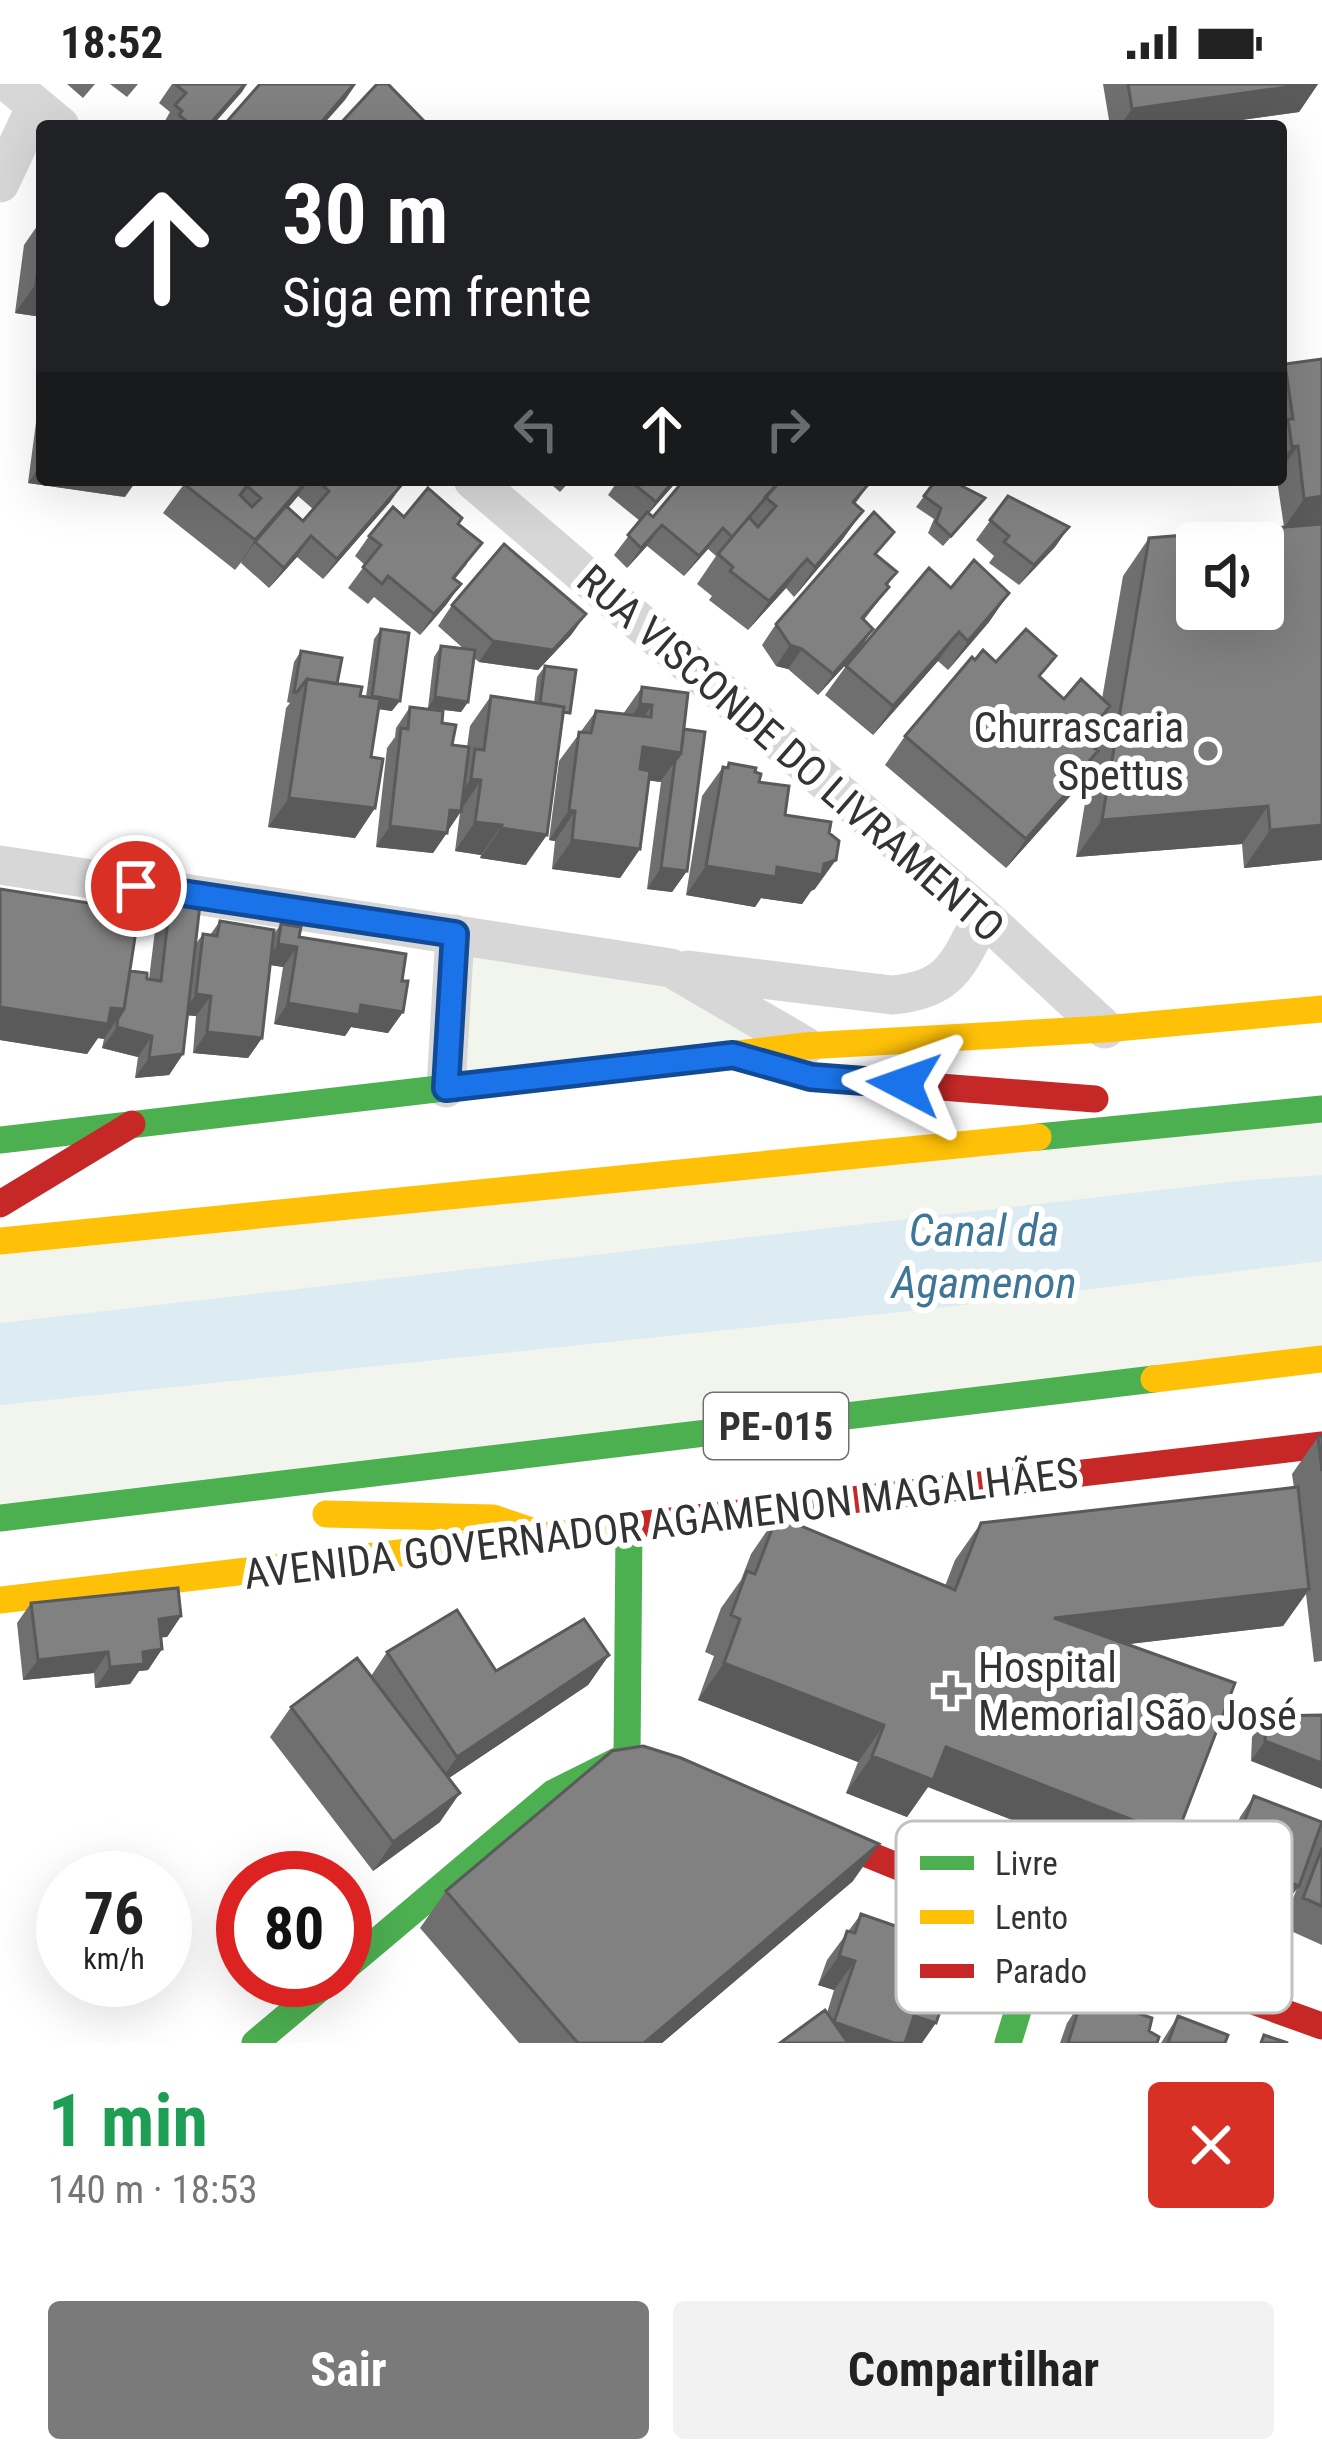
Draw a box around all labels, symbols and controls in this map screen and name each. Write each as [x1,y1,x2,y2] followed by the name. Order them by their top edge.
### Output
[60,16,163,69] text: 18:52
[282,165,449,264] text: 30 m
[84,168,240,324] icon: ahead
[282,266,591,329] text: Siga em frente
[503,396,569,462] icon: left
[629,396,695,462] icon: ahead
[755,396,821,462] icon: right
[1176,522,1284,630] map controls
[1176,522,1284,630] button: sound
[568,555,1014,952] street label: RUA VISCONDE DO LIVRAMENTO
[973,703,1184,800] place label: Churrascaria Spettus
[1195,738,1221,764] marker: Churrascaria Spettus
[85,835,187,937] pin
[103,853,169,919] icon: arrive
[841,1021,967,1147] position arrow
[889,1204,1077,1309] water label: Canal da Agamenon
[704,1393,848,1459] road number: PE-015
[241,1448,1081,1599] street label: AVENIDA GOVERNADOR AGAMENON MAGALHÃES
[978,1643,1297,1740] place label: Hospital Memorial São José
[935,1675,967,1707] marker: Hospital Memorial São José
[896,1821,1292,2013] legend
[995,1844,1058,1883] text: Livre
[216,1851,372,2007] speed limit sign: 80
[84,1878,144,1949] text: 76
[995,1898,1068,1937] text: Lento
[83,1941,145,1976] text: km/h
[995,1952,1087,1991] text: Parado
[48,2079,208,2164] text: 1 min
[1148,2082,1274,2208] button: close
[48,2167,258,2213] text: 140 m · 18:53
[48,2301,649,2439] button: Sair
[673,2301,1274,2439] button: Compartilhar

